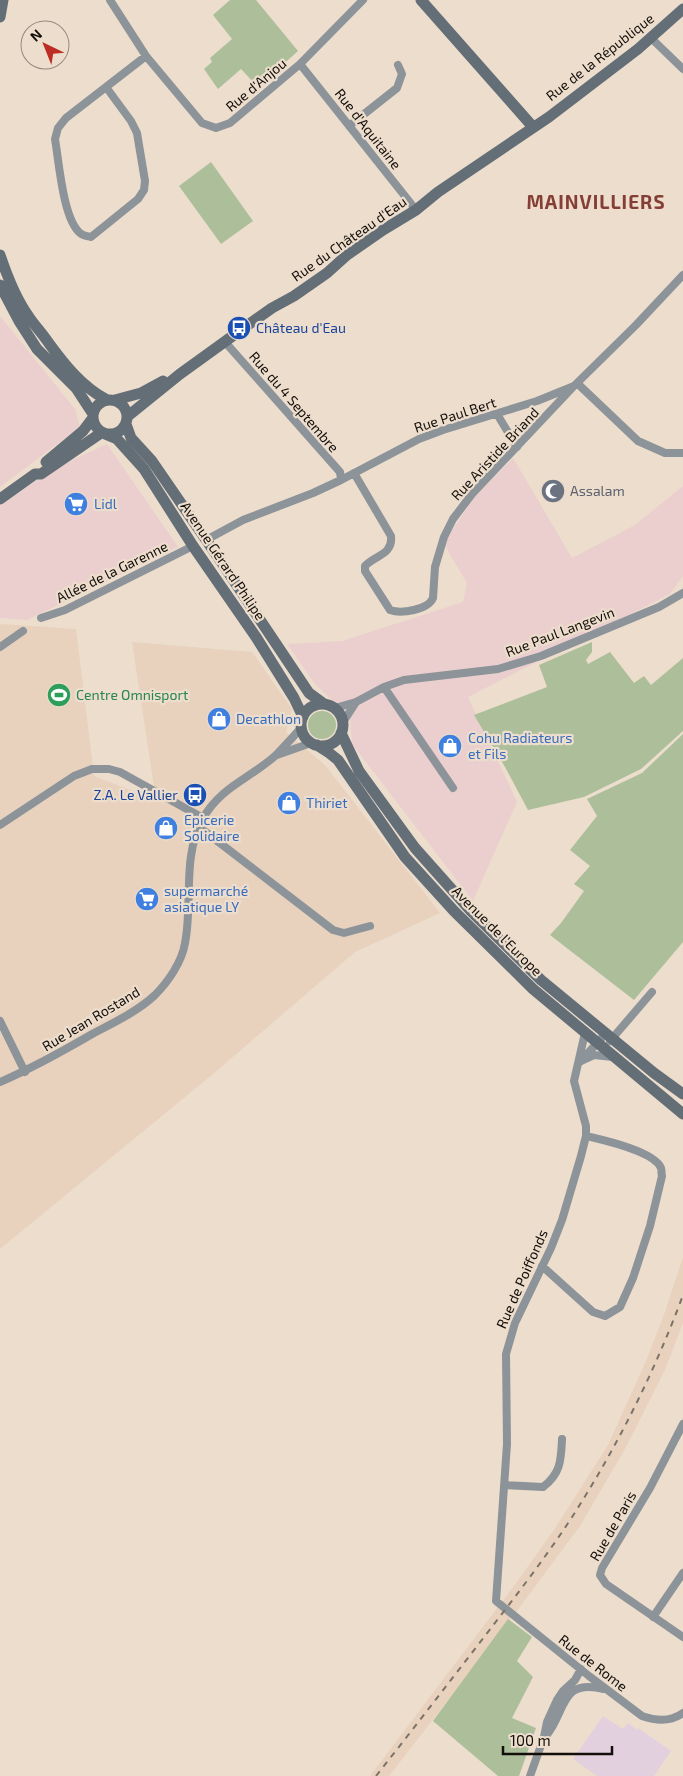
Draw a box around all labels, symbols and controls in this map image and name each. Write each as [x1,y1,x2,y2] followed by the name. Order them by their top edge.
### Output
[542,9,657,104] street label: Rue de la République
[20,20,70,70] north arrow
[26,25,45,45] text: N
[222,54,289,115] street label: Rue d'Anjou
[332,85,405,173] street label: Rue d'Aquitaine
[526,190,666,213] district label: MAINVILLIERS
[288,193,409,285] street label: Rue du Château d'Eau
[226,315,252,341] bus stop icon: Château d'Eau
[256,319,346,336] place label: Château d'Eau
[246,348,343,455] street label: Rue du 4 Septembre
[412,393,498,436] street label: Rue Paul Bert
[447,404,542,504] street label: Rue Aristide Briand
[540,478,566,504] mosque icon: Assalam
[570,482,625,499] place label: Assalam
[63,491,89,517] supermarket icon: Lidl
[94,495,118,512] place label: Lidl
[177,498,269,623] street label: Avenue Gérard Philipe
[53,537,170,606] street label: Allée de la Garenne
[503,603,617,660] street label: Rue Paul Langevin
[46,682,72,708] sports icon: Centre Omnisport
[76,686,188,703] place label: Centre Omnisport
[206,706,232,732] shop icon: Decathlon
[236,710,301,727] place label: Decathlon
[468,729,572,762] place label: Cohu Radiateurs et Fils
[437,733,463,759] shop icon: Cohu Radiateurs et Fils
[182,782,208,808] bus stop icon: Z.A. Le Vallier
[94,786,178,803] place label: Z.A. Le Vallier
[276,790,302,816] shop icon: Thiriet
[306,794,348,811] place label: Thiriet
[184,811,240,844] place label: Epicerie Solidaire
[153,815,179,841] shop icon: Epicerie Solidaire
[164,882,248,915] place label: supermarché asiatique LY
[449,882,546,979] street label: Avenue de l'Europe
[134,886,160,912] supermarket icon: supermarché asiatique LY
[39,983,143,1054] street label: Rue Jean Rostand
[492,1227,551,1331] street label: Rue de Poiffonds
[586,1488,639,1564] street label: Rue de Paris
[556,1631,631,1695] street label: Rue de Rome
[503,1724,612,1756] scale bar
[510,1731,551,1749] text: 100 m

